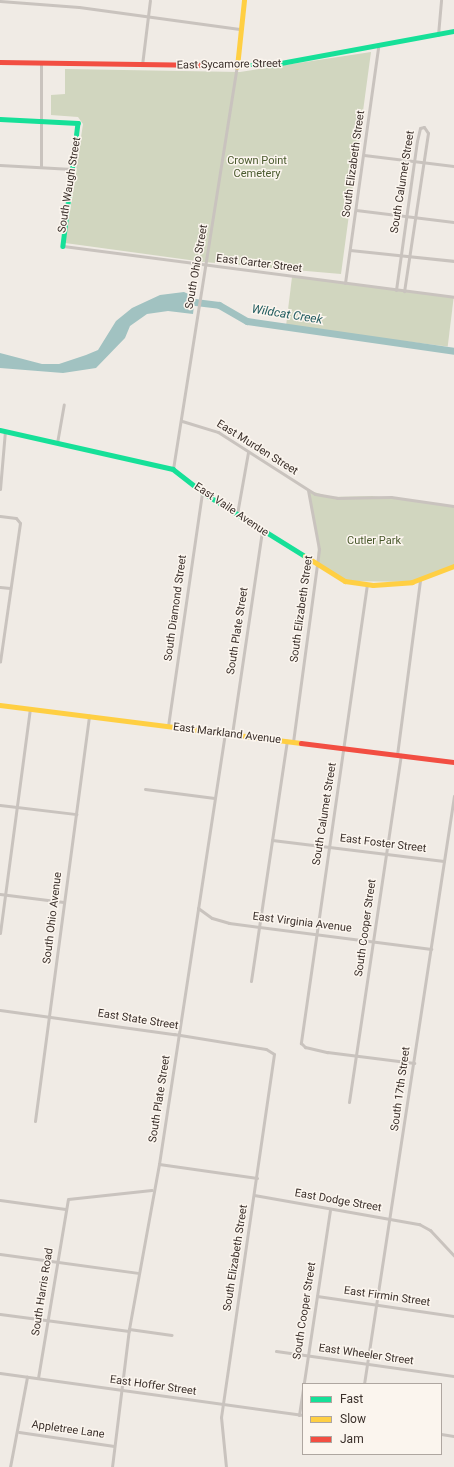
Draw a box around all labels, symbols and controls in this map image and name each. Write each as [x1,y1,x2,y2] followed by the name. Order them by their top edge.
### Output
[177,57,281,73] street label: East Sycamore Street
[340,110,368,218] street label: South Elizabeth Street
[388,130,418,234] street label: South Calumet Street
[56,136,84,234] street label: South Waugh Street
[227,155,287,181] park label: Crown Point Cemetery
[183,224,211,310] street label: South Ohio Street
[215,252,303,276] street label: East Carter Street
[251,302,323,328] water label: Wildcat Creek
[214,418,300,478] street label: East Murden Street
[191,480,271,540] street label: East Vaile Avenue
[347,534,401,548] park label: Cutler Park
[162,554,190,662] street label: South Diamond Street
[288,555,316,663] street label: South Elizabeth Street
[225,586,251,676] street label: South Plate Street
[172,721,282,747] street label: East Markland Avenue
[310,762,340,866] street label: South Calumet Street
[339,832,427,856] street label: East Foster Street
[41,871,65,965] street label: South Ohio Avenue
[353,878,379,978] street label: South Cooper Street
[252,910,352,936] street label: East Virginia Avenue
[97,1007,179,1033] street label: East State Street
[389,1046,413,1132] street label: South 17th Street
[147,1054,173,1144] street label: South Plate Street
[294,1187,382,1215] street label: East Dodge Street
[221,1204,251,1312] street label: South Elizabeth Street
[30,1247,56,1337] street label: South Harris Road
[291,1261,319,1361] street label: South Cooper Street
[343,1284,431,1310] street label: East Firmin Street
[318,1342,414,1368] street label: East Wheeler Street
[109,1373,197,1399] street label: East Hoffer Street
[302,1383,442,1455] legend
[340,1392,363,1406] text: Fast
[340,1412,366,1426] text: Slow
[31,1418,105,1442] street label: Appletree Lane
[340,1432,364,1446] text: Jam

